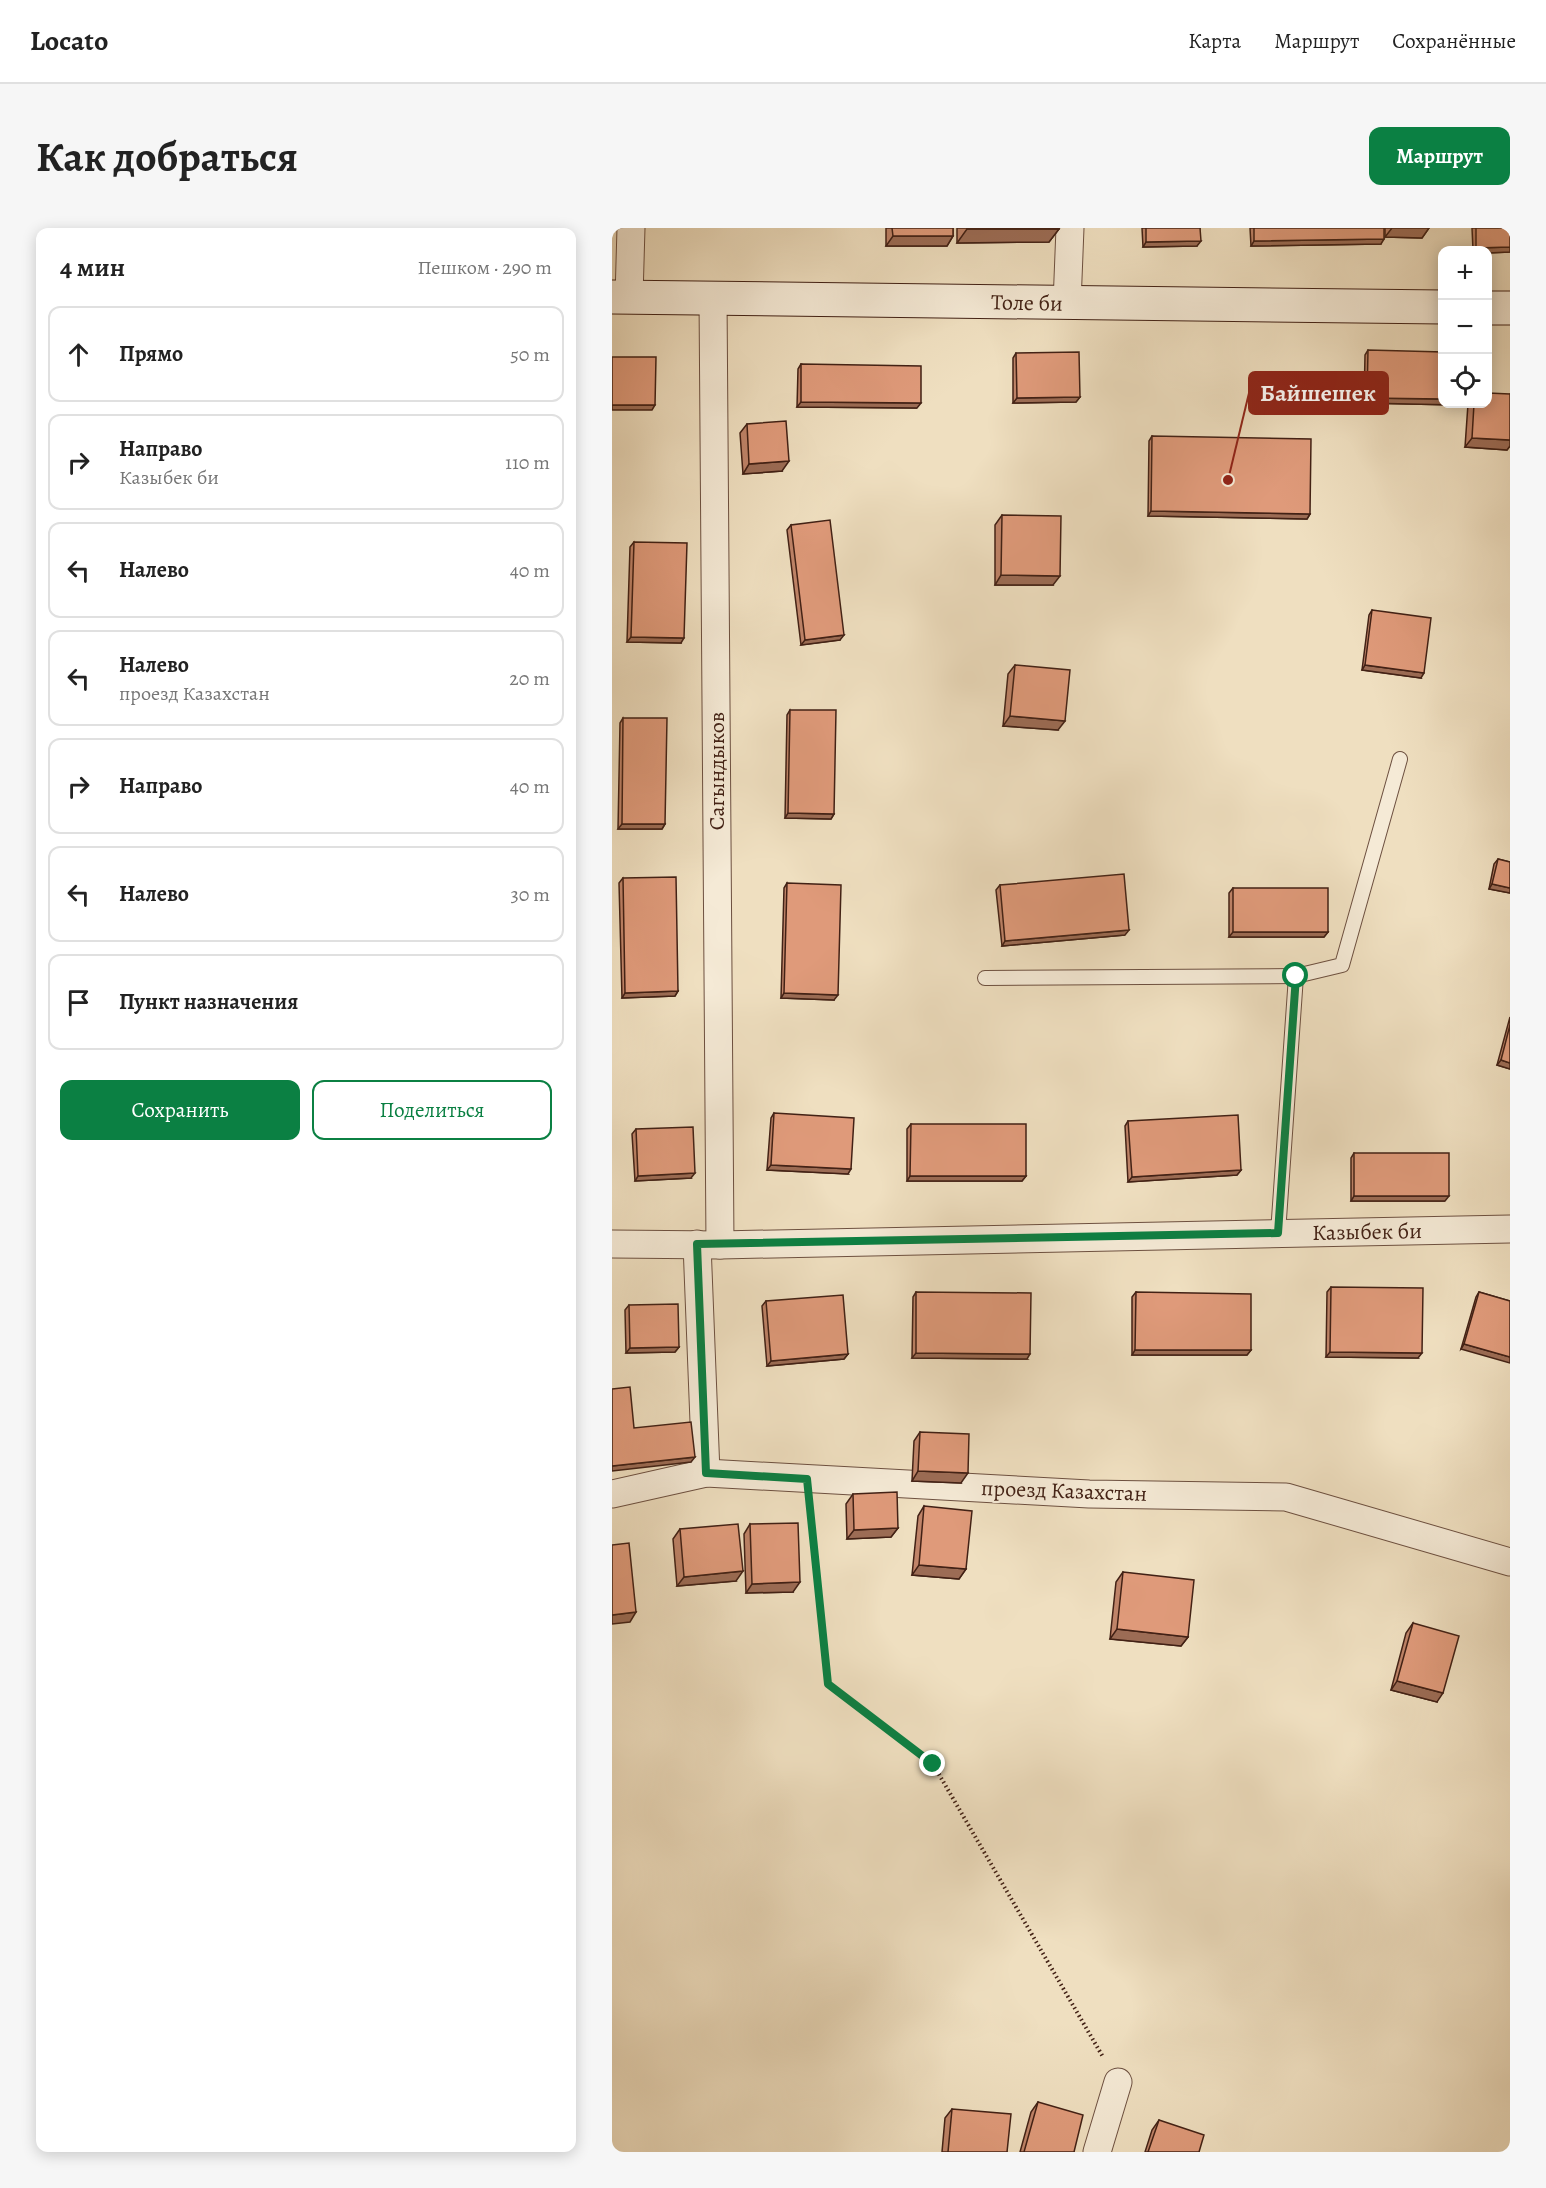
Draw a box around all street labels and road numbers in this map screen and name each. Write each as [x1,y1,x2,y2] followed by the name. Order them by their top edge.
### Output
[991,287,1063,319] street label: Толе би
[702,712,732,830] street label: Сагындыков
[1312,1216,1422,1248] street label: Казыбек би
[981,1473,1147,1509] street label: проезд Казахстан

